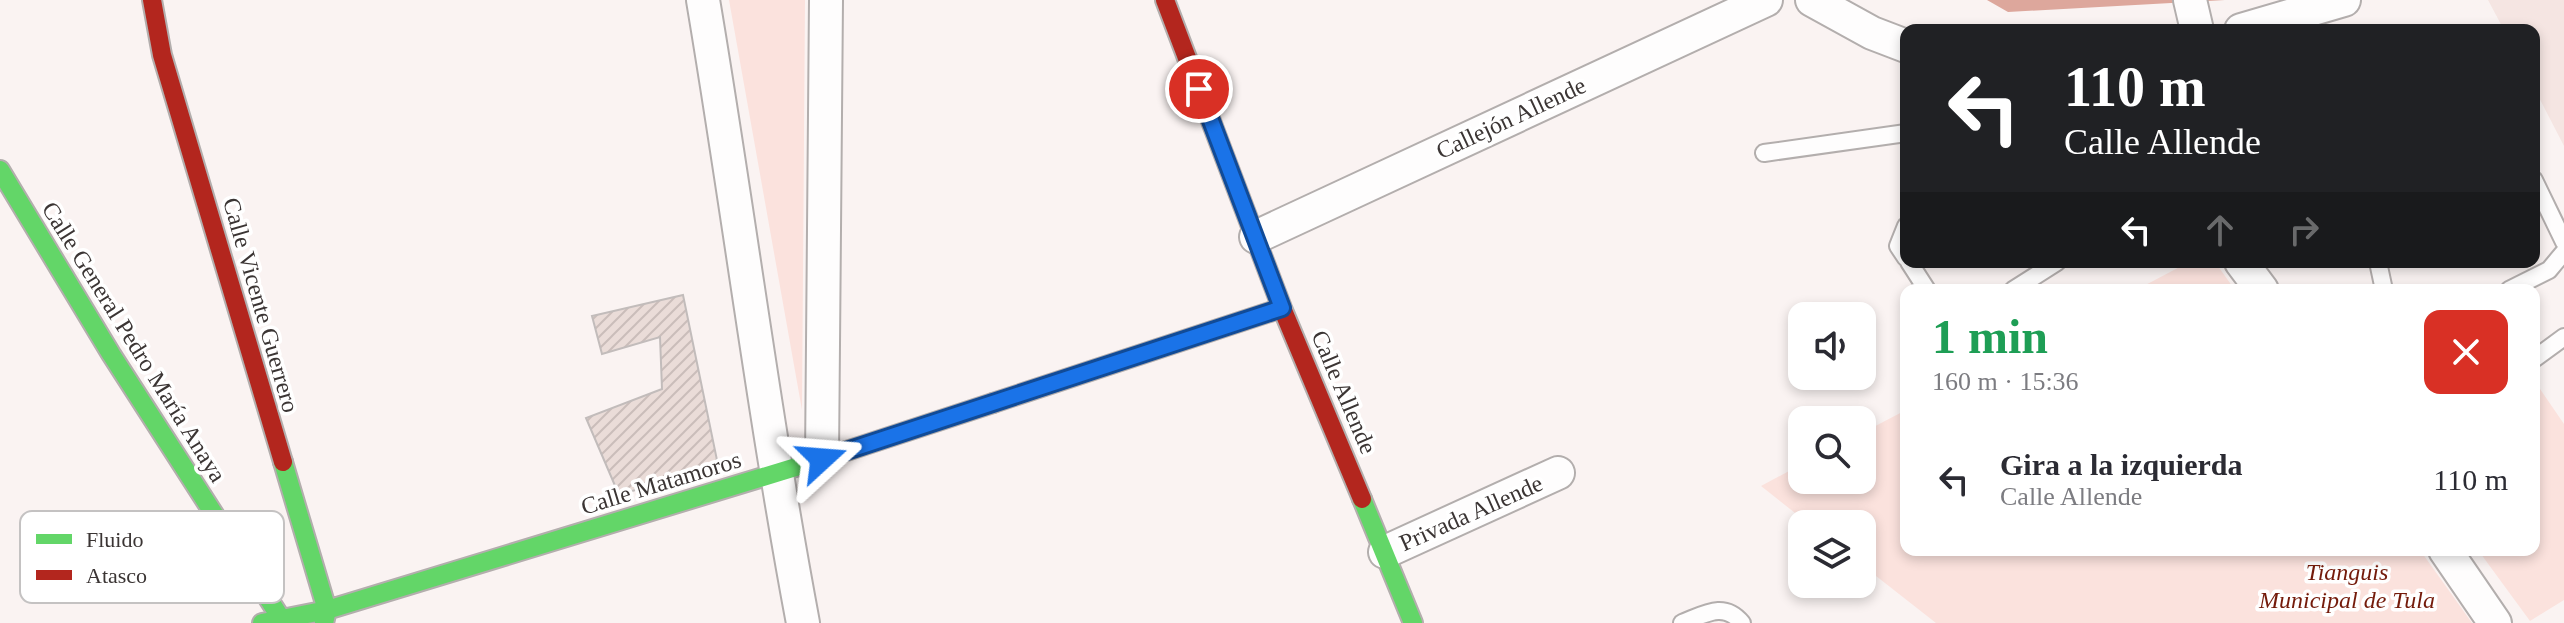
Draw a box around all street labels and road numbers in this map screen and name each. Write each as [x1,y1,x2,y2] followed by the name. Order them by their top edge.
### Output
[1432,72,1590,164] street label: Callejón Allende
[218,195,304,415] street label: Calle Vicente Guerrero
[37,197,231,487] street label: Calle General Pedro María Anaya
[1306,326,1382,458] street label: Calle Allende
[578,446,744,520] street label: Calle Matamoros
[1395,470,1547,556] street label: Privada Allende

